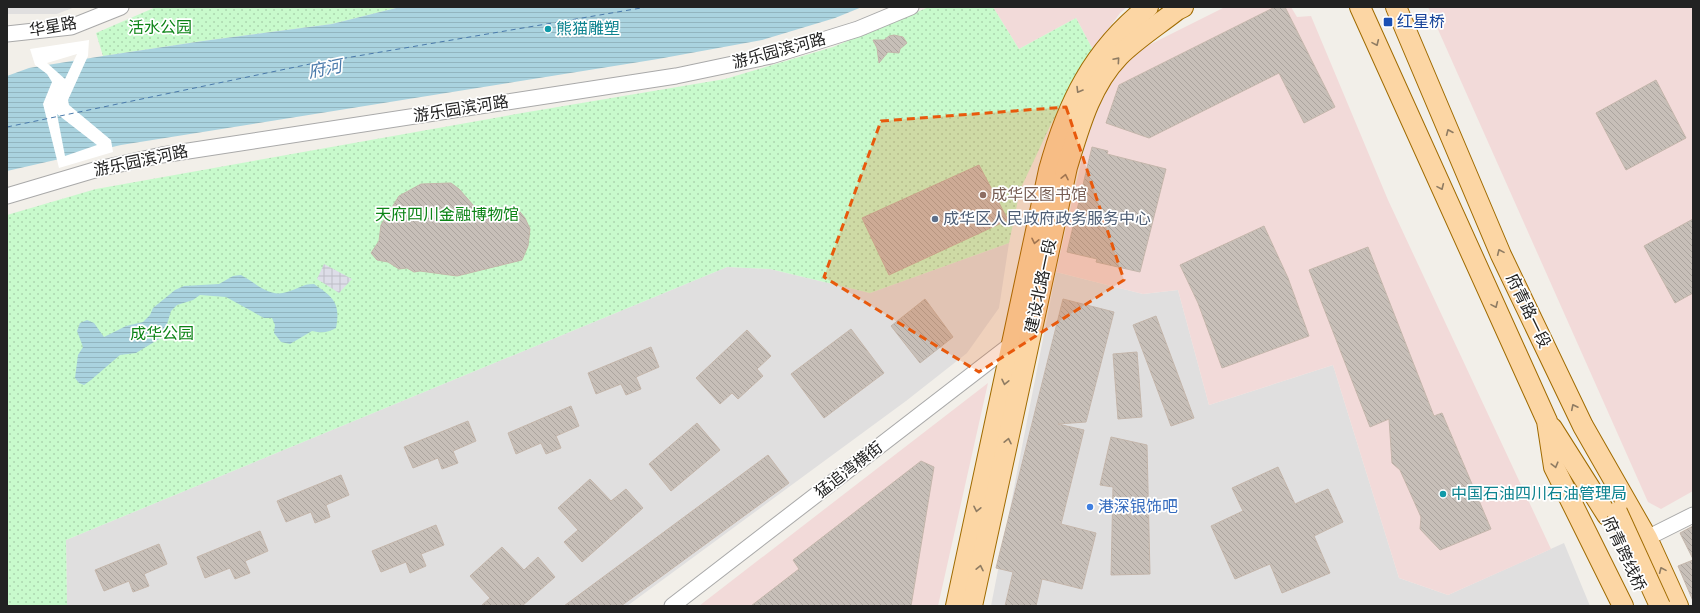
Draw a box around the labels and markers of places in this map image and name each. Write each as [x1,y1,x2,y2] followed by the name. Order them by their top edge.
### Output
[1397,13,1445,30] place label: 红星桥
[1382,16,1394,28] marker: 红星桥
[556,20,620,37] place label: 熊猫雕塑
[543,24,553,34] marker: 熊猫雕塑
[991,186,1087,203] place label: 成华区图书馆
[978,190,988,200] marker: 成华区图书馆
[943,210,1151,227] place label: 成华区人民政府政务服务中心
[930,214,940,224] marker: 成华区人民政府政务服务中心
[1451,485,1627,502] place label: 中国石油四川石油管理局
[1438,489,1448,499] marker: 中国石油四川石油管理局
[1098,498,1178,515] place label: 港深银饰吧
[1085,502,1095,512] marker: 港深银饰吧

